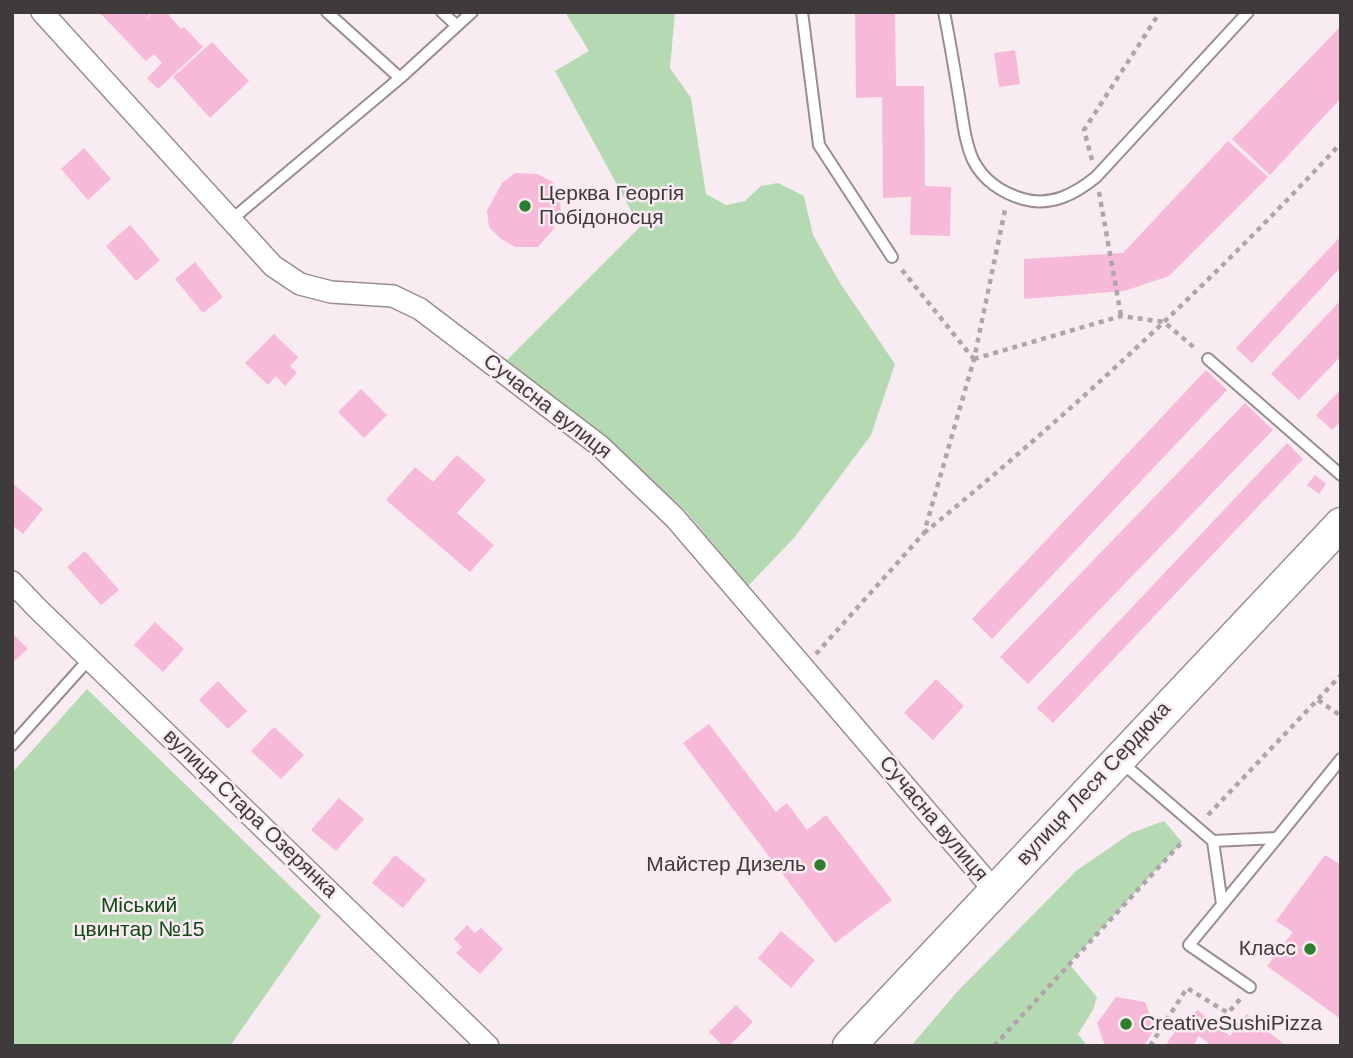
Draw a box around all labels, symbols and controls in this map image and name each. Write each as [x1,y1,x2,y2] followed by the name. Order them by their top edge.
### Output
[539,181,684,231] place label: Церква Георгія Побідоносця
[517,198,533,214] marker: Церква Георгія Побідоносця
[478,349,616,465] street label: Сучасна вулиця
[1012,697,1176,871] street label: вулиця Леся Сердюка
[158,724,342,904] street label: вулиця Стара Озерянка
[873,751,993,887] street label: Сучасна вулиця
[646,852,806,878] place label: Майстер Дизель
[812,857,828,873] marker: Майстер Дизель
[74,893,204,943] park label: Міський цвинтар №15
[1239,936,1296,962] place label: Класс
[1302,941,1318,957] marker: Класс
[1140,1011,1322,1037] place label: CreativeSushiPizza
[1118,1016,1134,1032] marker: CreativeSushiPizza

